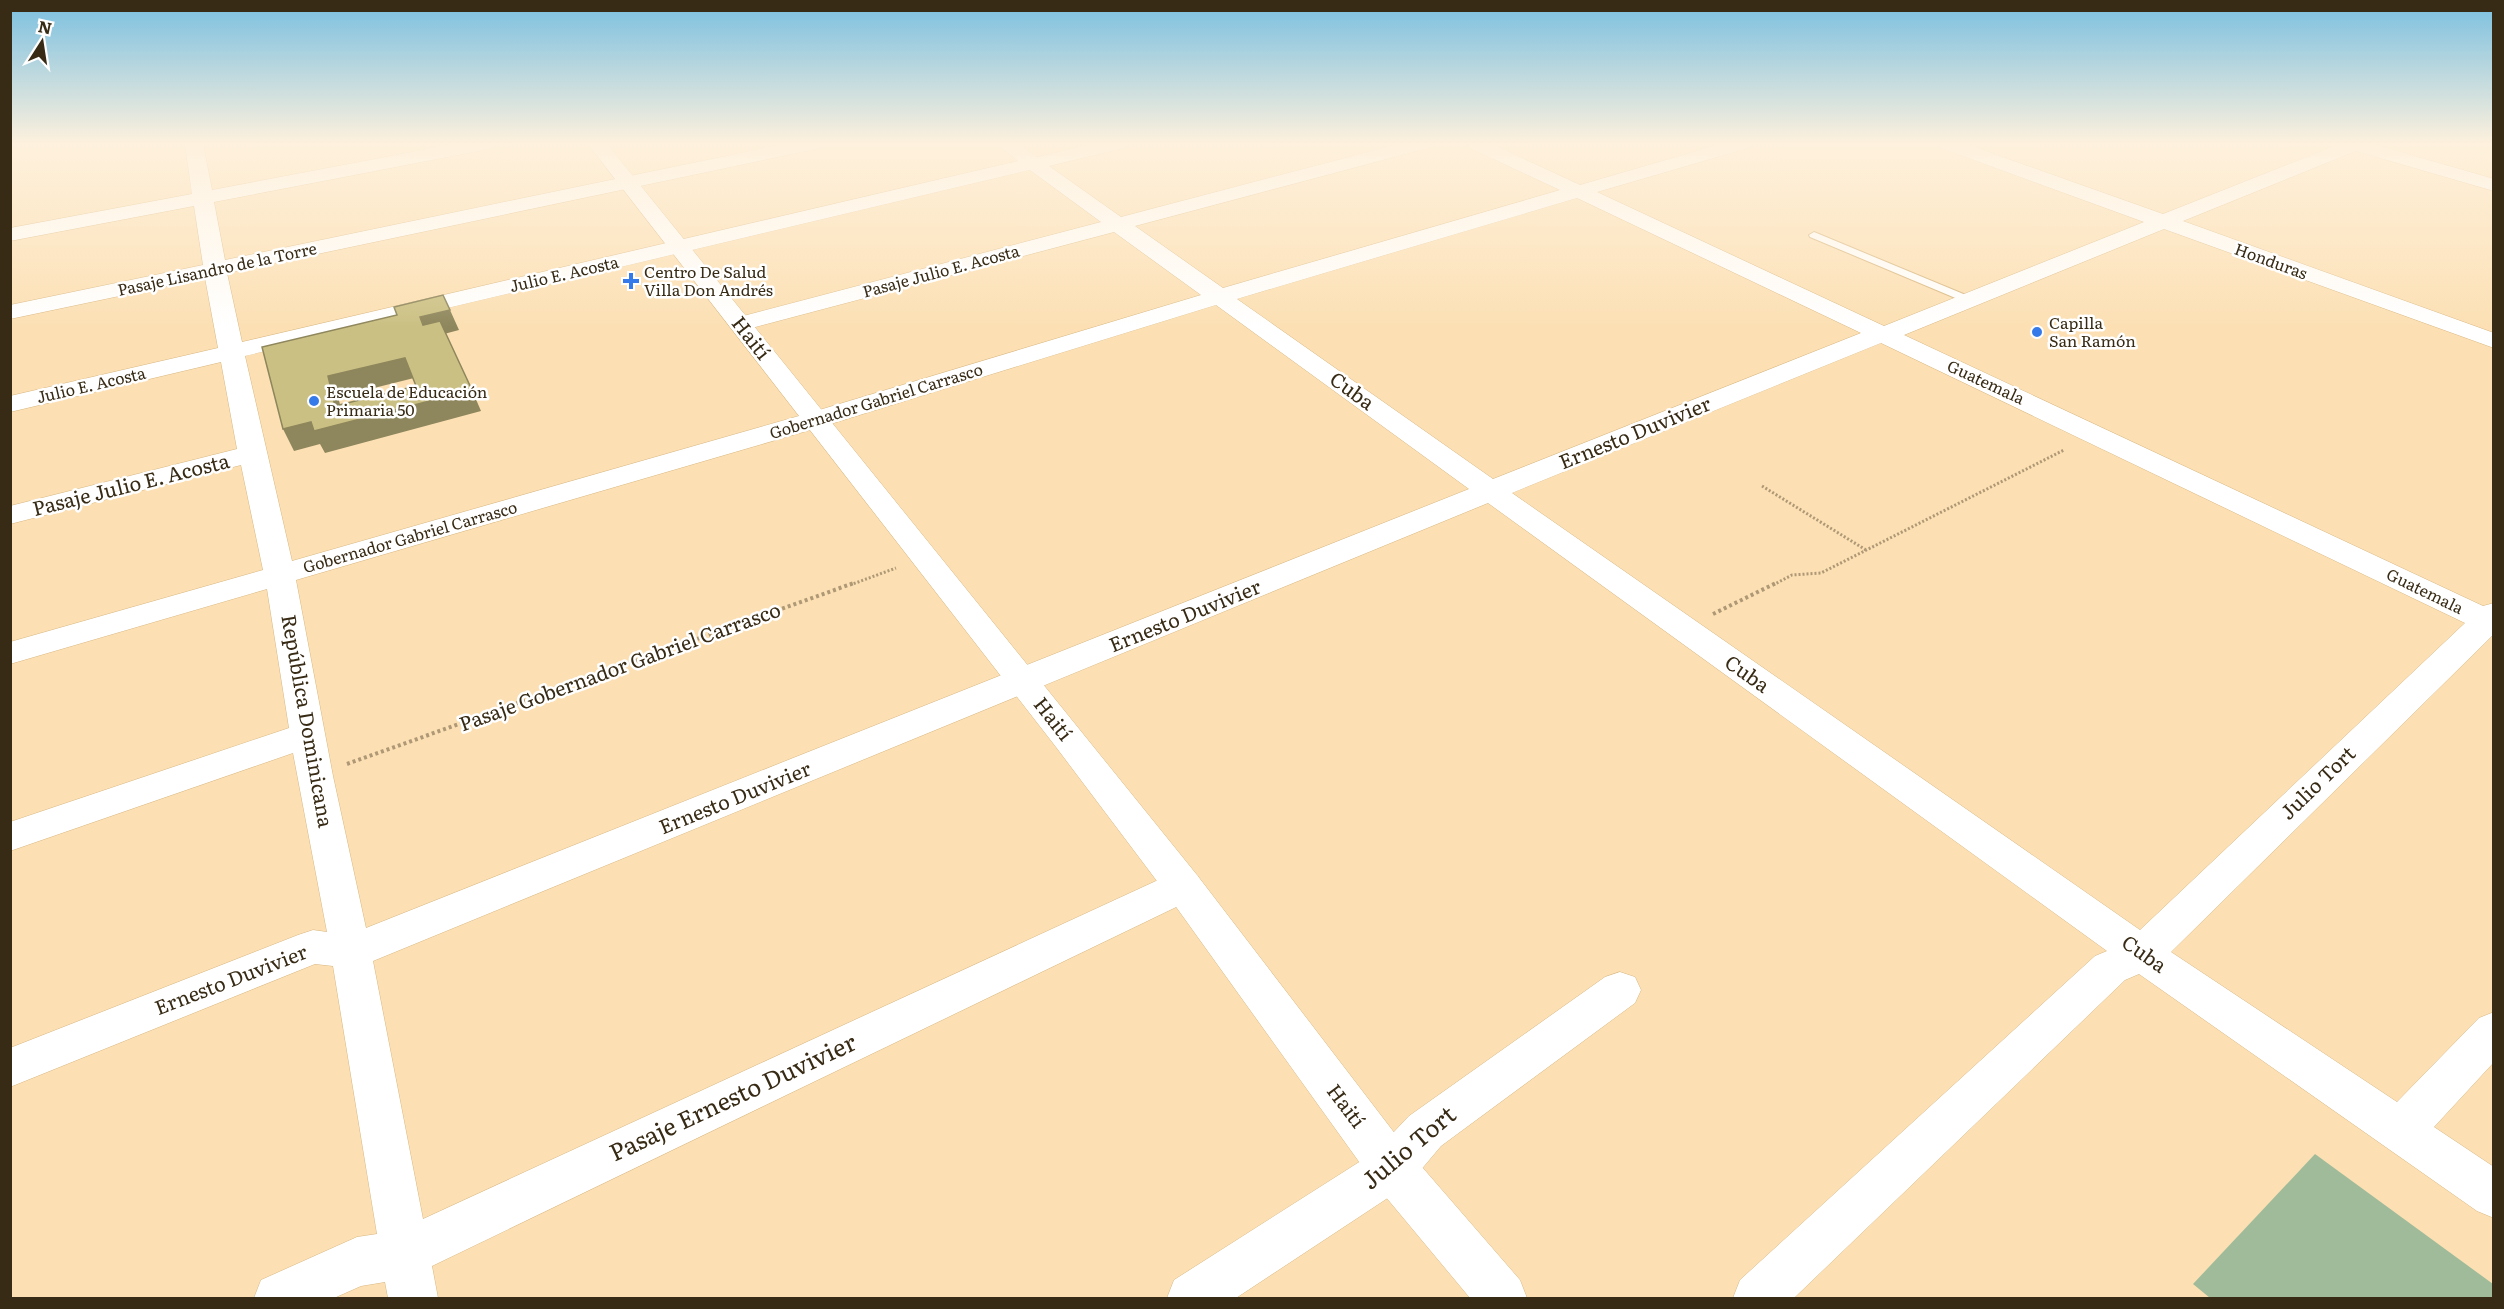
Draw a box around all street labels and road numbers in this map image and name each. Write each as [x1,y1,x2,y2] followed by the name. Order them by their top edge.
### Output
[115,235,319,301] street label: Pasaje Lisandro de la Torre
[2232,236,2311,284] street label: Honduras
[860,237,1022,303] street label: Pasaje Julio E. Acosta
[507,249,621,297] street label: Julio E. Acosta
[726,308,779,365] street label: Haití
[1944,353,2029,410] street label: Guatemala
[766,356,985,444] street label: Gobernador Gabriel Carrasco
[34,360,148,408] street label: Julio E. Acosta
[1325,363,1382,416] street label: Cuba
[1554,387,1715,475] street label: Ernesto Duvivier
[29,444,232,522] street label: Pasaje Julio E. Acosta
[300,494,520,578] street label: Gobernador Gabriel Carrasco
[2383,561,2468,619] street label: Guatemala
[1104,570,1265,658] street label: Ernesto Duvivier
[454,593,784,737] street label: Pasaje Gobernador Gabriel Carrasco
[275,612,343,830] street label: República Dominicana
[1720,646,1777,699] street label: Cuba
[1028,689,1081,746] street label: Haití
[2272,738,2361,825] street label: Julio Tort
[654,752,815,840] street label: Ernesto Duvivier
[2117,926,2174,979] street label: Cuba
[150,935,311,1021] street label: Ernesto Duvivier
[603,1023,862,1168] street label: Pasaje Ernesto Duvivier
[1321,1076,1374,1133] street label: Haití
[1353,1096,1462,1196] street label: Julio Tort

